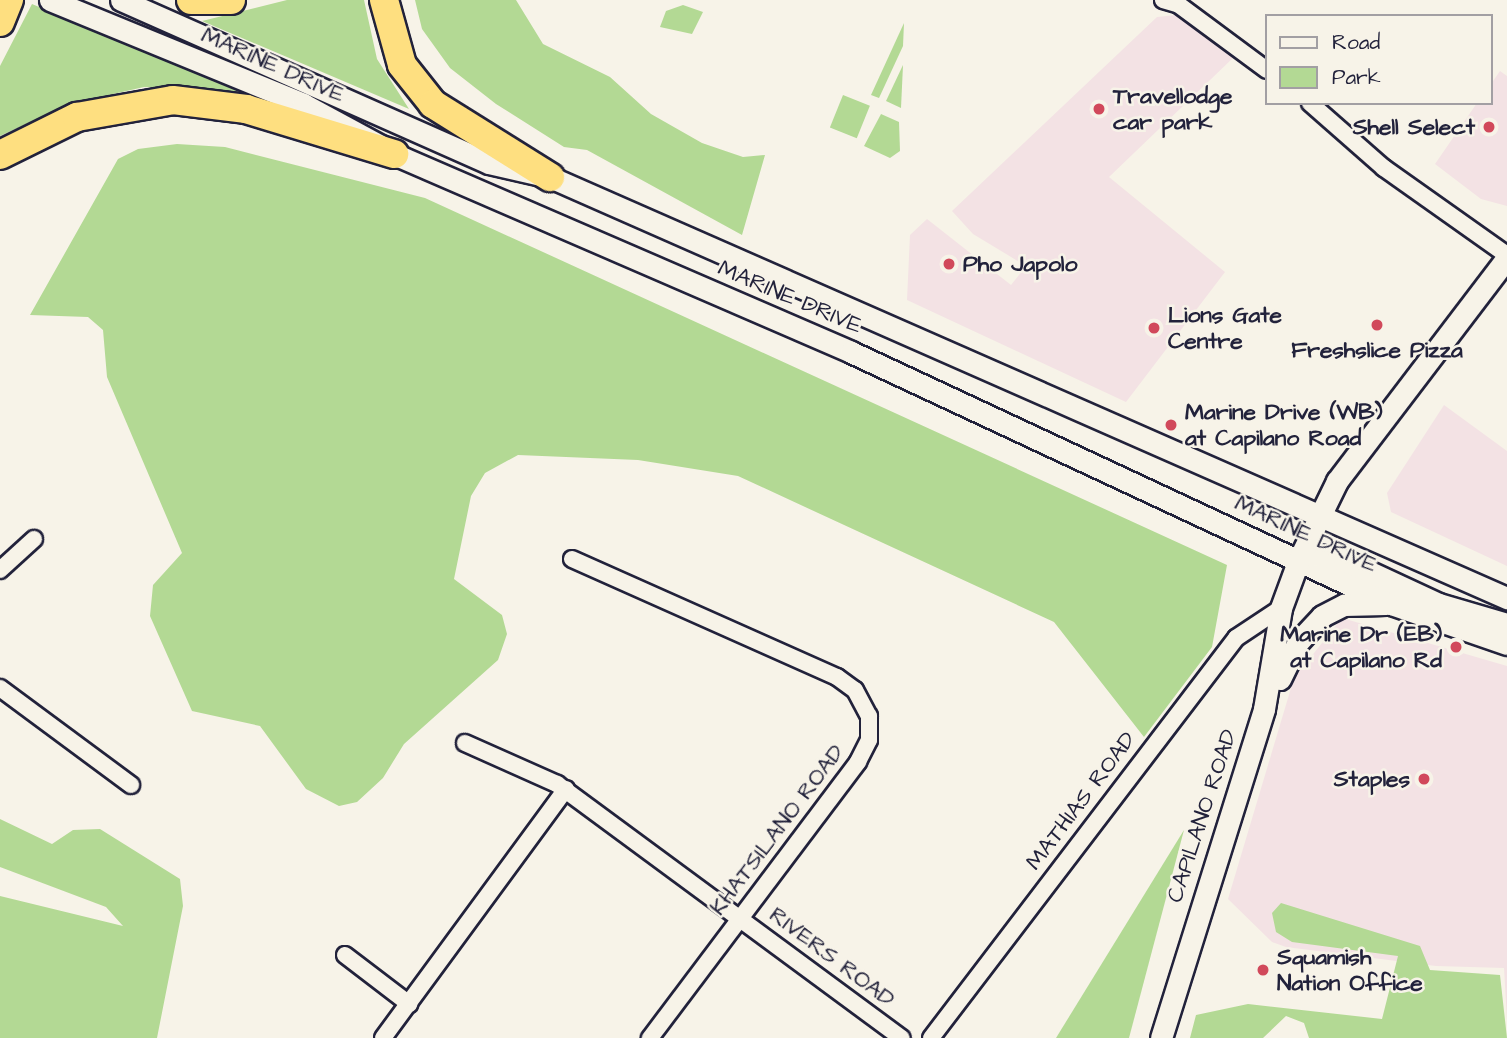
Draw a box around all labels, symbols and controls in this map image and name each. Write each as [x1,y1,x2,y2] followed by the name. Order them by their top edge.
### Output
[1266,14,1493,105] legend
[197,21,349,109] street label: MARINE DRIVE
[1332,28,1380,57] text: Road
[1332,63,1381,92] text: Park
[1113,82,1232,136] place label: Travellodge car park
[1091,101,1107,117] marker: Travellodge car park
[1353,113,1475,141] place label: Shell Select
[1481,119,1497,135] marker: Shell Select
[963,250,1077,278] place label: Pho Japolo
[714,254,866,340] street label: MARINE DRIVE
[941,256,957,272] marker: Pho Japolo
[1168,301,1282,355] place label: Lions Gate Centre
[1369,317,1385,333] marker: Freshslice Pizza
[1146,320,1162,336] marker: Lions Gate Centre
[1291,336,1463,364] place label: Freshslice Pizza
[1185,398,1383,452] place label: Marine Drive (WB) at Capilano Road
[1163,417,1179,433] marker: Marine Drive (WB) at Capilano Road
[1231,489,1381,579] street label: MARINE DRIVE
[1280,620,1442,674] place label: Marine Dr (EB) at Capilano Rd
[1448,639,1464,655] marker: Marine Dr (EB) at Capilano Rd
[1161,726,1243,906] street label: CAPILANO ROAD
[1020,727,1142,875] street label: MATHIAS ROAD
[704,739,850,921] street label: KHATSILANO ROAD
[1334,765,1410,793] place label: Staples
[1416,771,1432,787] marker: Staples
[764,901,900,1013] street label: RIVERS ROAD
[1277,943,1423,997] place label: Squamish Nation Office
[1255,962,1271,978] marker: Squamish Nation Office

